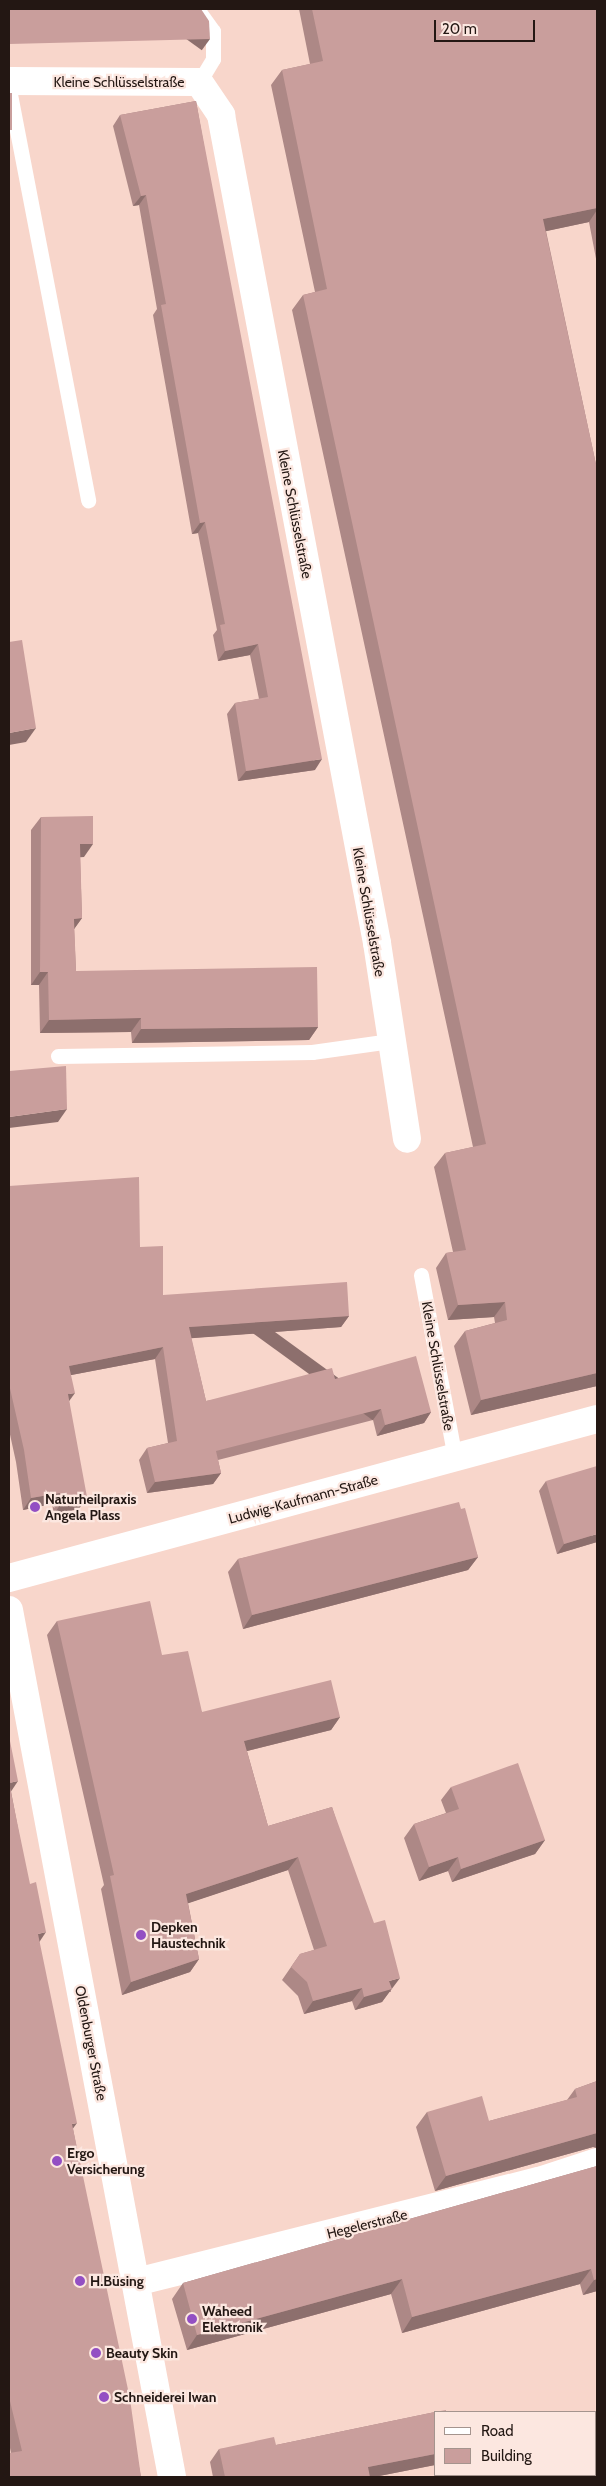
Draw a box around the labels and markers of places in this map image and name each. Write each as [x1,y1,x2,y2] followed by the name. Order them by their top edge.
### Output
[45,1491,136,1524] place label: Naturheilpraxis Angela Plass
[29,1501,41,1513] marker: Naturheilpraxis Angela Plass
[151,1919,226,1951] place label: Depken Haustechnik
[135,1929,147,1941] marker: Depken Haustechnik
[67,2145,144,2178] place label: Ergo Versicherung
[51,2155,63,2167] marker: Ergo Versicherung
[90,2273,144,2289] place label: H.Büsing
[74,2275,86,2287] marker: H.Büsing
[202,2303,263,2336] place label: Waheed Elektronik
[186,2313,198,2325] marker: Waheed Elektronik
[106,2345,178,2361] place label: Beauty Skin
[90,2347,102,2359] marker: Beauty Skin
[114,2389,217,2405] place label: Schneiderei Iwan
[98,2391,110,2403] marker: Schneiderei Iwan

